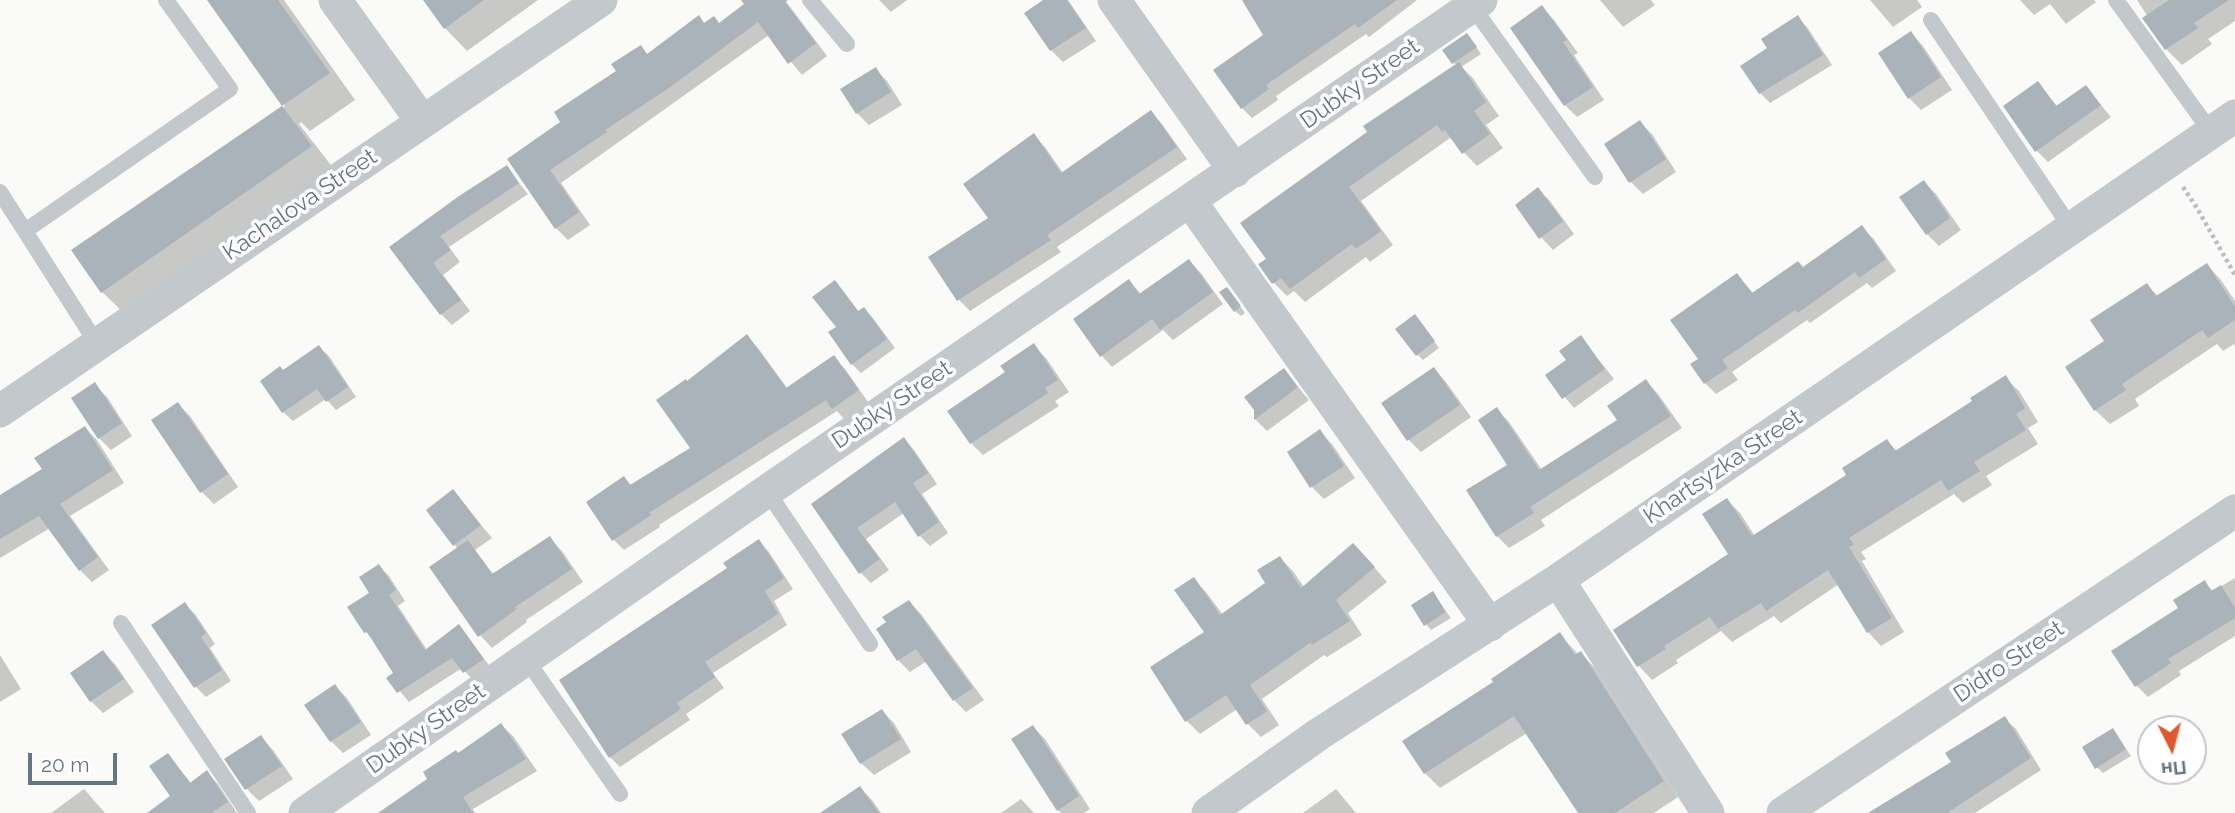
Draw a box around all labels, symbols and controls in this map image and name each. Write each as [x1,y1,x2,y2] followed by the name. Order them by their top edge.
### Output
[1295,33,1425,135] street label: Dubky Street
[218,143,382,267] street label: Kachalova Street
[827,355,957,455] street label: Dubky Street
[1638,404,1808,530] street label: Khartsyzka Street
[1949,615,2069,709] street label: Didro Street
[361,678,491,780] street label: Dubky Street
[2137,715,2207,785] north arrow
[32,740,121,784] scale bar
[41,752,89,777] text: 20 m
[2160,757,2188,781] text: Пн

